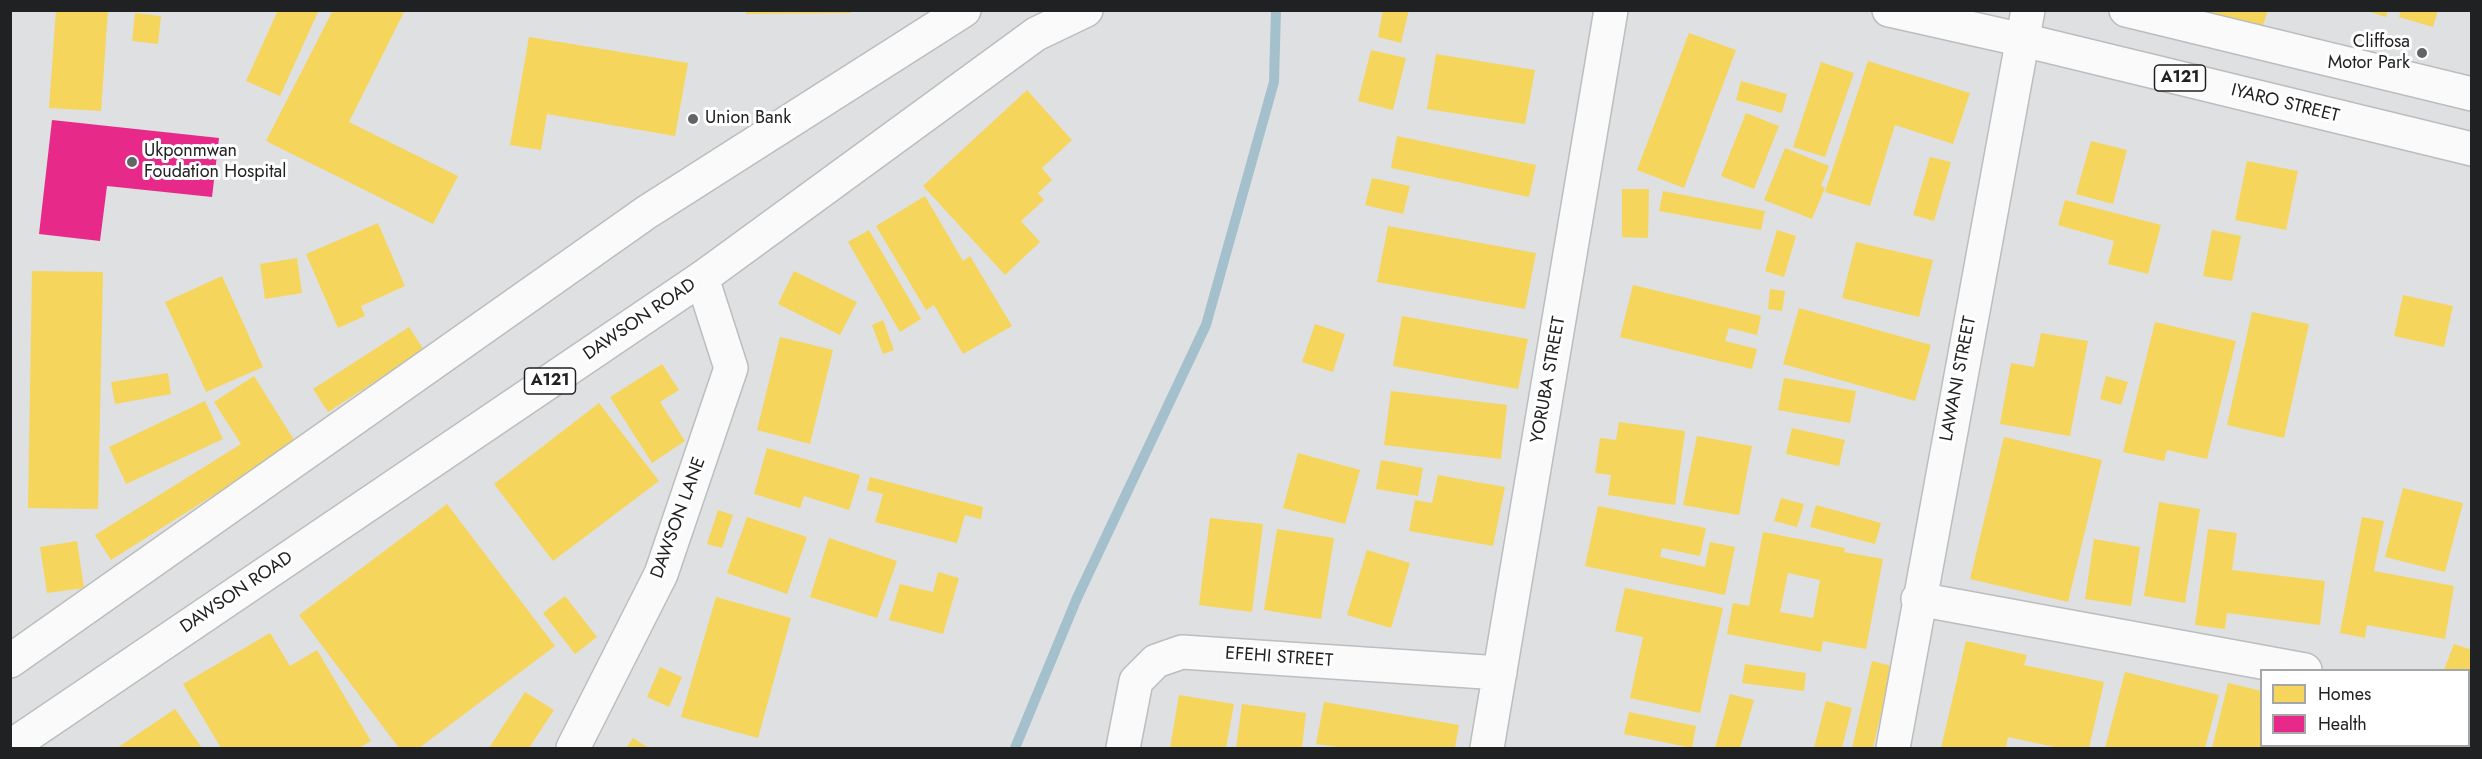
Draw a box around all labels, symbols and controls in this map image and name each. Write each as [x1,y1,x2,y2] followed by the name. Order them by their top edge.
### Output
[2328,32,2410,74] place label: Cliffosa Motor Park
[2415,46,2429,60] marker: Cliffosa Motor Park
[2154,65,2206,91] road number: A121
[2229,80,2341,128] street label: IYARO STREET
[705,108,791,130] place label: Union Bank
[686,112,700,126] marker: Union Bank
[144,141,286,184] place label: Ukponmwan Foudation Hospital
[125,155,139,169] marker: Ukponmwan Foudation Hospital
[580,274,700,366] street label: DAWSON ROAD
[1527,315,1571,445] street label: YORUBA STREET
[1936,315,1982,443] street label: LAWANI STREET
[524,368,576,394] road number: A121
[647,454,711,582] street label: DAWSON LANE
[177,547,297,639] street label: DAWSON ROAD
[1224,643,1334,673] street label: EFEHI STREET
[2260,669,2470,747] legend
[2318,681,2371,707] text: Homes
[2318,711,2367,737] text: Health

